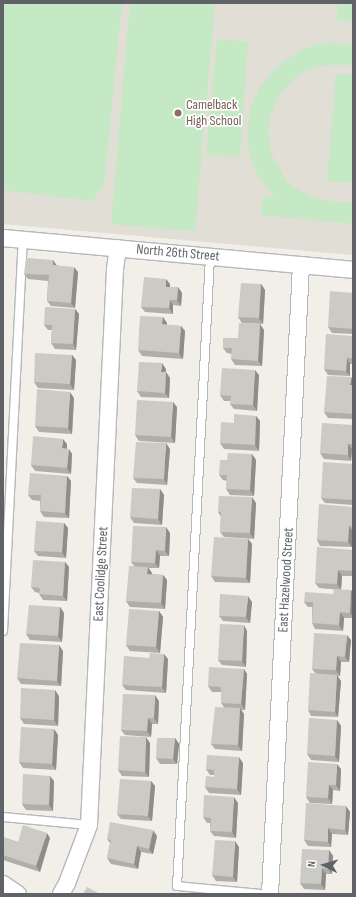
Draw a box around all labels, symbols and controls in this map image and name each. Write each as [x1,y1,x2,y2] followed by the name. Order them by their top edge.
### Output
[186,97,241,130] place label: Camelback High School
[173,108,183,118] marker: Camelback High School
[136,241,220,265] street label: North 26th Street
[90,526,112,622] street label: East Coolidge Street
[275,527,297,633] street label: East Hazelwood Street
[304,845,344,885] north arrow
[305,860,318,867] text: N

